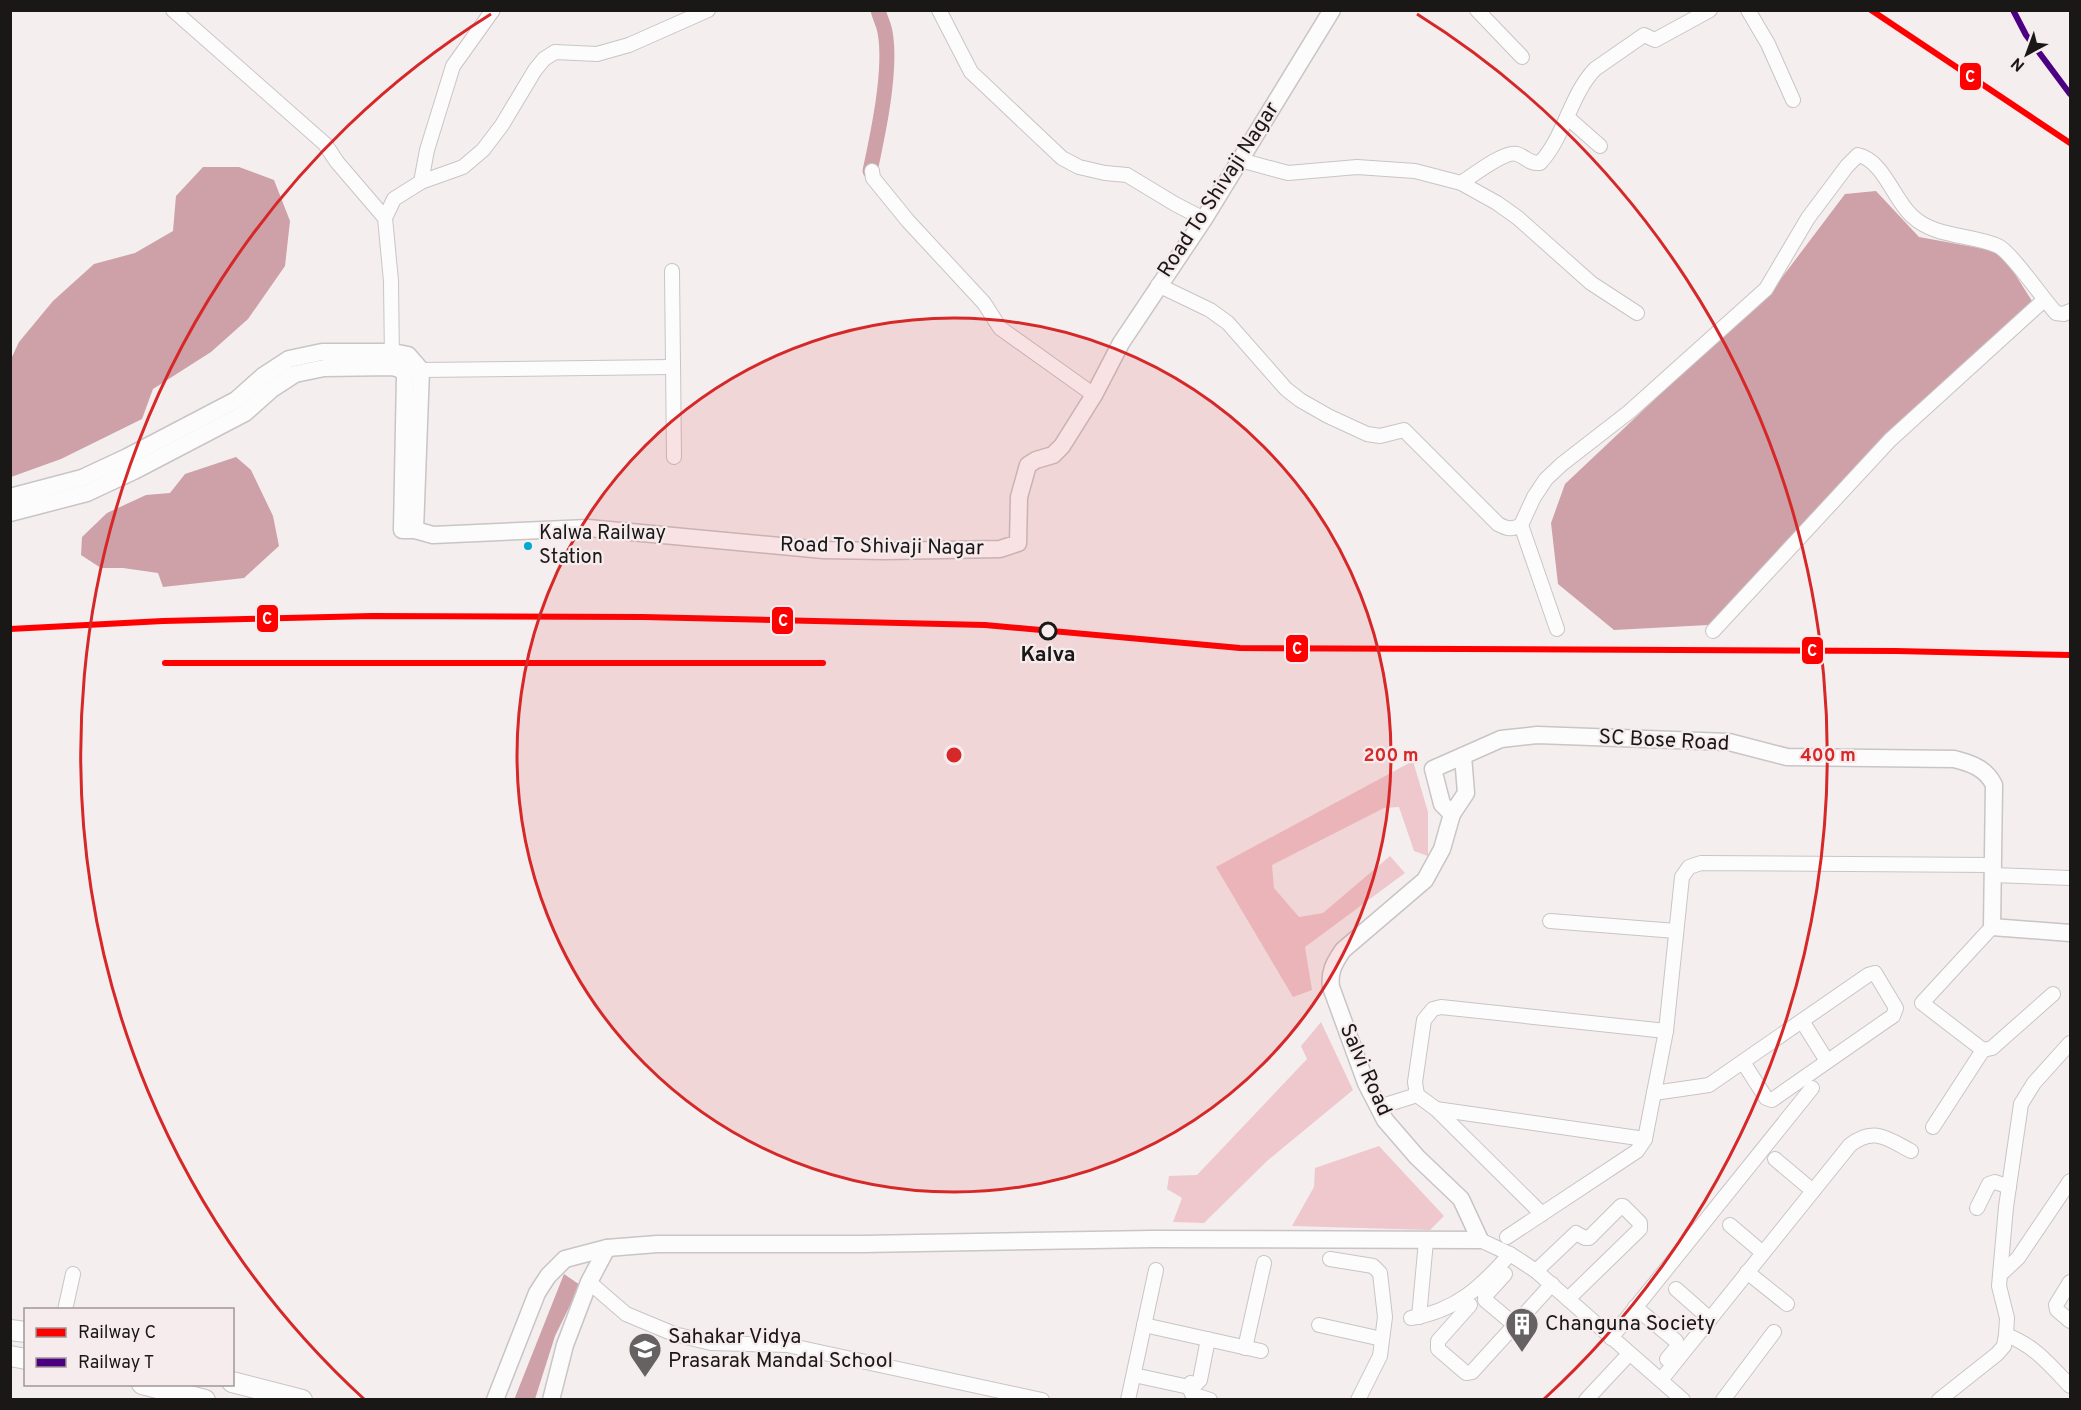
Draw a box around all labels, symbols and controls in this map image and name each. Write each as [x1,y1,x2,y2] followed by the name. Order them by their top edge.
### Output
[1997,24,2057,84] north arrow
[2008,52,2029,75] text: N
[1959,62,1982,91] line badge: C
[1965,68,1975,88] text: C
[1152,97,1286,283] street label: Road To Shivaji Nagar
[539,521,666,571] place label: Kalwa Railway Station
[780,532,984,562] street label: Road To Shivaji Nagar
[522,540,534,552] marker: Kalwa Railway Station
[256,604,279,633] line badge: C
[771,606,794,635] line badge: C
[262,610,272,630] text: C
[778,612,788,632] text: C
[1039,622,1057,640] marker: Kalva
[1285,634,1309,663] line badge: C
[1801,636,1824,665] line badge: C
[1292,640,1302,660] text: C
[1020,642,1076,669] place label: Kalva
[1807,642,1817,662] text: C
[1598,724,1730,758] street label: SC Bose Road
[944,745,964,765] centre of rings
[1363,745,1419,768] text: 200 m
[1800,745,1856,768] text: 400 m
[1333,1019,1397,1121] street label: Salvi Road
[1504,1306,1540,1353] building icon: Changuna Society
[24,1308,234,1386] legend
[1545,1311,1716,1338] place label: Changuna Society
[78,1322,156,1345] text: Railway C
[668,1324,893,1375] place label: Sahakar Vidya Prasarak Mandal School
[627,1331,663,1378] school or university icon: Sahakar Vidya Prasarak Mandal School
[78,1352,154,1375] text: Railway T

